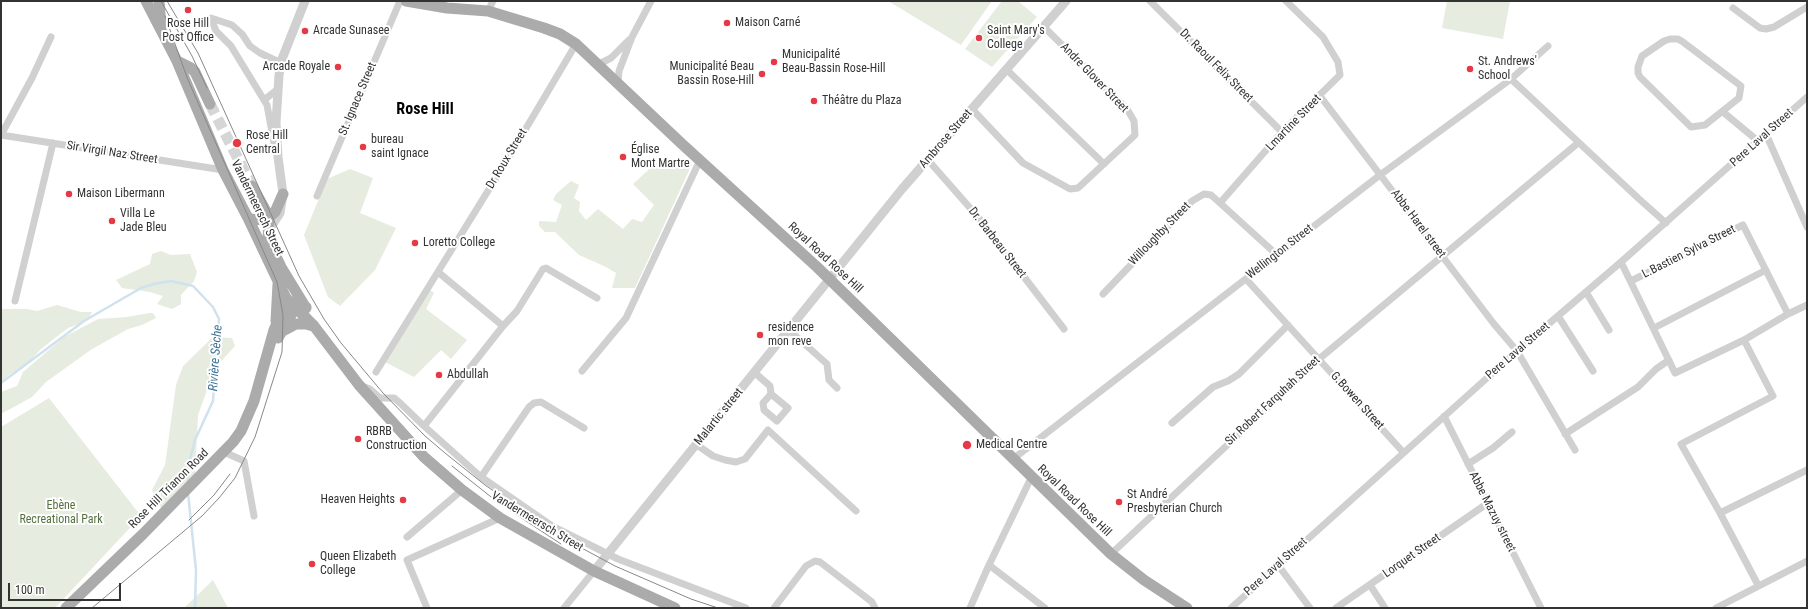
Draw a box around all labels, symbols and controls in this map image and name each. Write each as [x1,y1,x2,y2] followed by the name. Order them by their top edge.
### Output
[183,5,193,15] marker: Rose Hill Post Office
[735,16,800,30] place label: Maison Carné
[162,17,214,45] place label: Rose Hill Post Office
[722,18,732,28] marker: Maison Carné
[313,24,389,38] place label: Arcade Sunasee
[987,24,1045,52] place label: Saint Mary's College
[300,26,310,36] marker: Arcade Sunasee
[1176,26,1256,106] street label: Dr. Raoul Felix Street
[974,33,984,43] marker: Saint Mary's College
[1057,40,1131,116] street label: Andre Glover Street
[782,48,885,76] place label: Municipalité Beau-Bassin Rose-Hill
[1478,55,1537,83] place label: St. Andrews' School
[769,57,779,67] marker: Municipalité Beau-Bassin Rose-Hill
[263,60,330,74] place label: Arcade Royale
[336,60,380,138] street label: St. Ignace Street
[669,60,754,88] place label: Municipalité Beau Bassin Rose-Hill
[333,62,343,72] marker: Arcade Royale
[1465,64,1475,74] marker: St. Andrews' School
[757,69,767,79] marker: Municipalité Beau Bassin Rose-Hill
[1263,92,1325,154] street label: Lmartine Street
[822,94,902,108] place label: Théâtre du Plaza
[809,96,819,106] marker: Théâtre du Plaza
[396,100,454,120] district label: Rose Hill
[1727,106,1797,170] street label: Pere Laval Street
[916,107,976,171] street label: Ambrose Street
[483,126,531,192] street label: Dr Roux Street
[246,129,288,157] place label: Rose Hill Central
[371,133,429,161] place label: bureau saint Ignace
[231,137,243,149] marker: Rose Hill Central
[65,139,159,167] street label: Sir Virgil Naz Street
[358,142,368,152] marker: bureau saint Ignace
[631,143,690,171] place label: Église Mont Martre
[618,152,628,162] marker: Église Mont Martre
[228,158,286,258] street label: Vandermeersch Street
[77,187,165,201] place label: Maison Libermann
[1387,187,1449,261] street label: Abbe Harel street
[64,189,74,199] marker: Maison Libermann
[1126,199,1194,269] street label: Willoughby Street
[965,205,1029,281] street label: Dr. Barbeau Street
[120,207,167,235] place label: Villa Le Jade Bleu
[107,216,117,226] marker: Villa Le Jade Bleu
[785,220,865,296] street label: Royal Road Rose Hill
[1244,221,1316,283] street label: Wellington Street
[1640,222,1738,282] street label: L.Bastien Sylva Street
[423,236,495,250] place label: Loretto College
[410,238,420,248] marker: Loretto College
[1483,319,1553,383] street label: Pere Laval Street
[768,321,814,349] place label: residence mon reve
[206,324,226,392] water label: Rivière Sèche
[755,330,765,340] marker: residence mon reve
[1223,353,1323,449] street label: Sir Robert Farquhah Street
[447,368,489,382] place label: Abdullah
[1327,369,1387,433] street label: G.Bowen Street
[434,370,444,380] marker: Abdullah
[692,386,746,448] street label: Malartic street
[366,425,427,453] place label: RBRB Construction
[353,434,363,444] marker: RBRB Construction
[976,438,1047,452] place label: Medical Centre
[961,439,973,451] marker: Medical Centre
[126,446,212,532] street label: Rose Hill Trianon Road
[1034,462,1114,540] street label: Royal Road Rose Hill
[1466,469,1518,555] street label: Abbe Mazuy street
[1127,488,1222,516] place label: St André Presbyterian Church
[488,489,586,555] street label: Vandermeersch Street
[320,493,395,507] place label: Heaven Heights
[398,495,408,505] marker: Heaven Heights
[1114,497,1124,507] marker: St André Presbyterian Church
[19,499,103,527] park label: Ebène Recreational Park
[1380,531,1444,581] street label: Lorquet Street
[1241,535,1311,599] street label: Pere Laval Street
[320,550,396,578] place label: Queen Elizabeth College
[307,559,317,569] marker: Queen Elizabeth College
[10,575,123,601] scale bar
[15,583,45,597] text: 100 m

